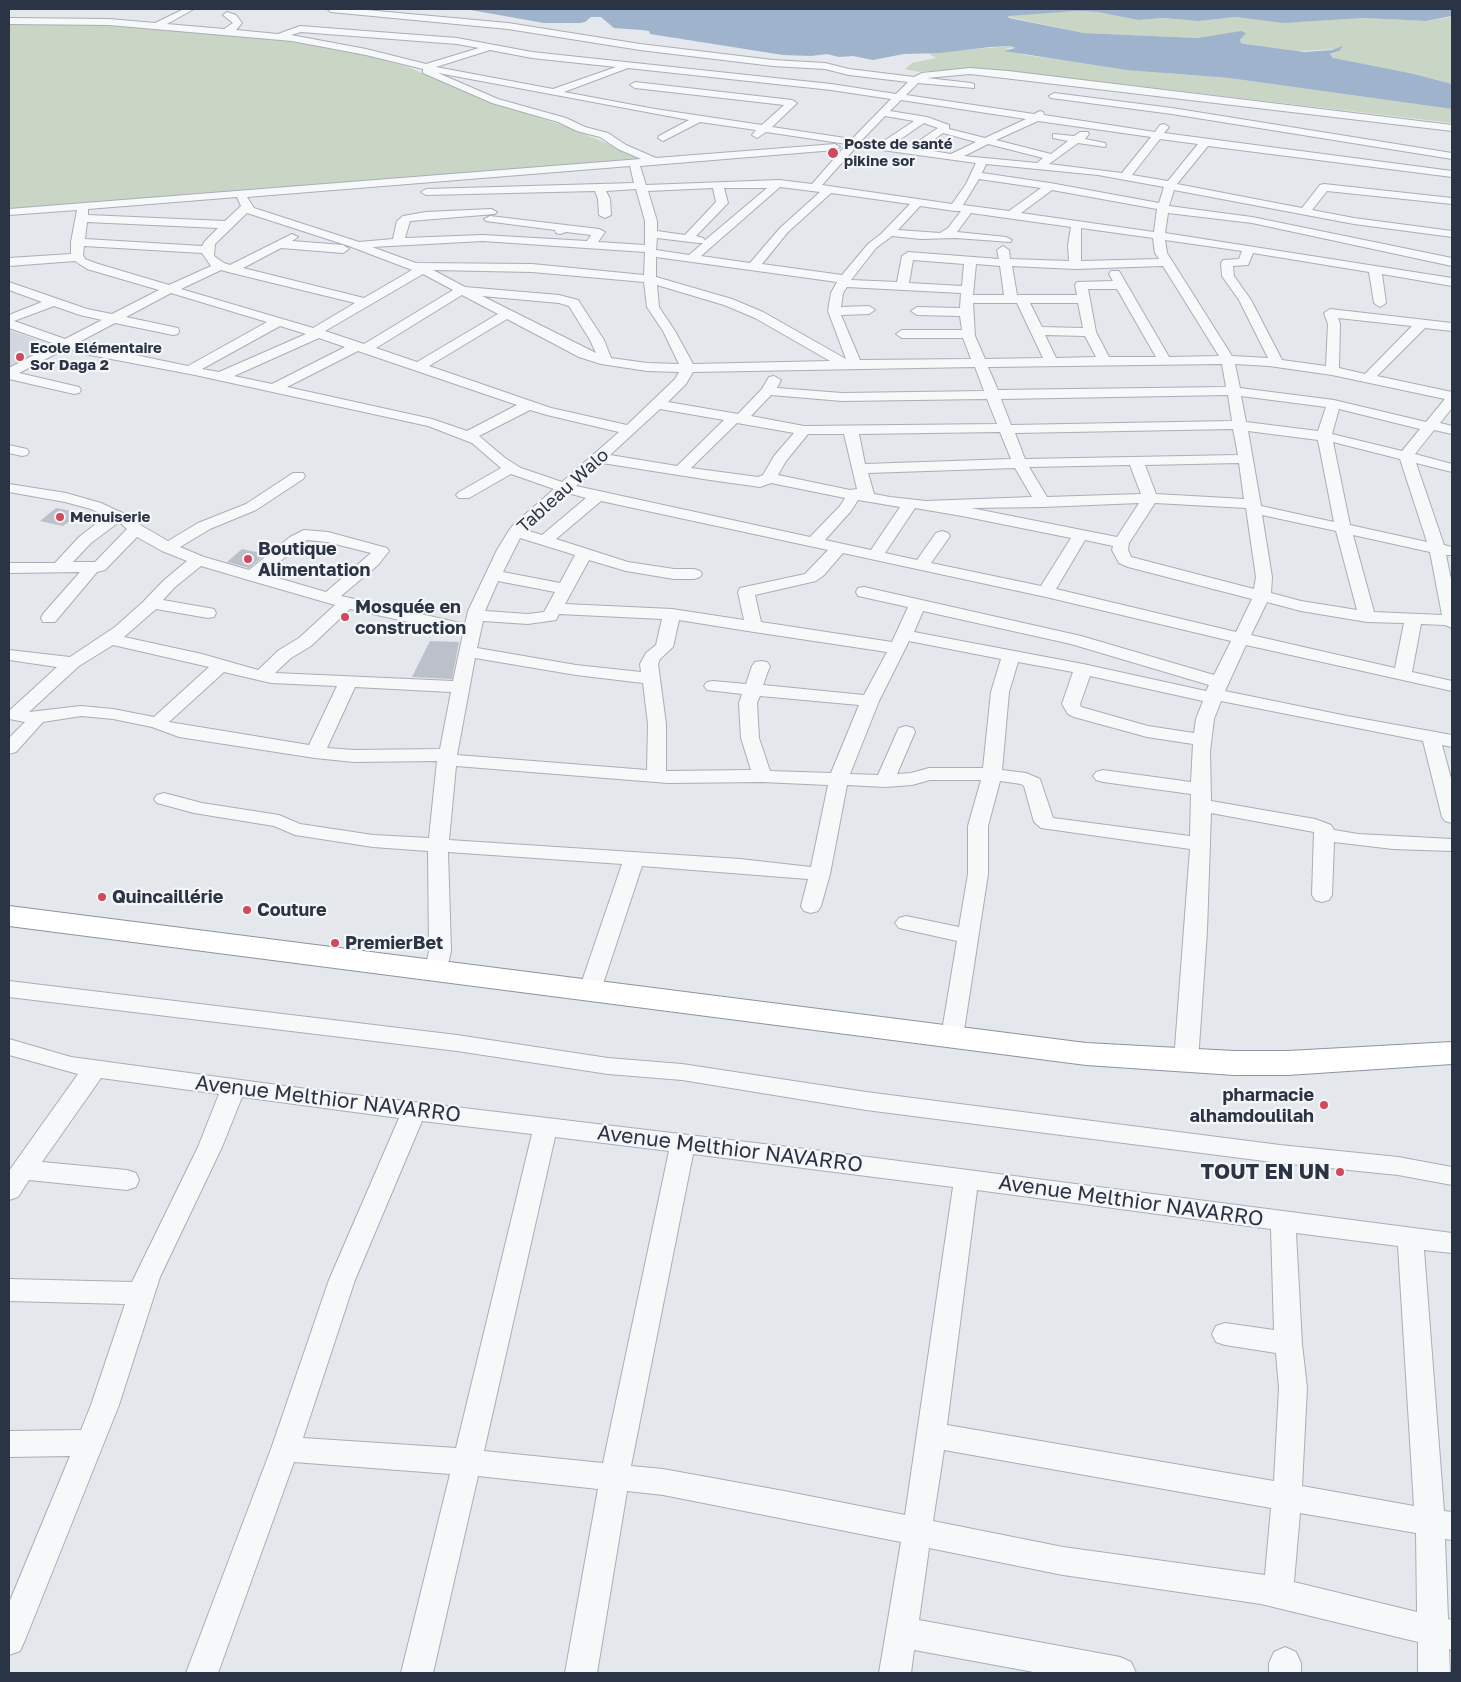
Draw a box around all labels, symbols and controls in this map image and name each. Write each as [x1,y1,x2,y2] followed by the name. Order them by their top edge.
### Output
[844,135,953,170] place label: Poste de santé pikine sor
[826,146,840,160] marker: Poste de santé pikine sor
[30,339,162,374] place label: Ecole Elémentaire Sor Daga 2
[14,351,26,363] marker: Ecole Elémentaire Sor Daga 2
[513,444,613,538] street label: Tableau Walo
[70,508,150,526] place label: Menuiserie
[54,511,66,523] marker: Menuiserie
[258,538,370,580] place label: Boutique Alimentation
[242,553,254,565] marker: Boutique Alimentation
[355,596,466,638] place label: Mosquée en construction
[339,611,351,623] marker: Mosquée en construction
[112,886,223,908] place label: Quincaillérie
[96,891,108,903] marker: Quincaillérie
[257,899,327,921] place label: Couture
[241,904,253,916] marker: Couture
[345,932,443,954] place label: PremierBet
[329,937,341,949] marker: PremierBet
[194,1070,462,1128] street label: Avenue Melthior NAVARRO
[1190,1084,1314,1126] place label: pharmacie alhamdoulilah
[1318,1099,1330,1111] marker: pharmacie alhamdoulilah
[596,1120,864,1178] street label: Avenue Melthior NAVARRO
[1201,1159,1330,1185] place label: TOUT EN UN
[1334,1166,1346,1178] marker: TOUT EN UN
[997,1170,1265,1232] street label: Avenue Melthior NAVARRO

